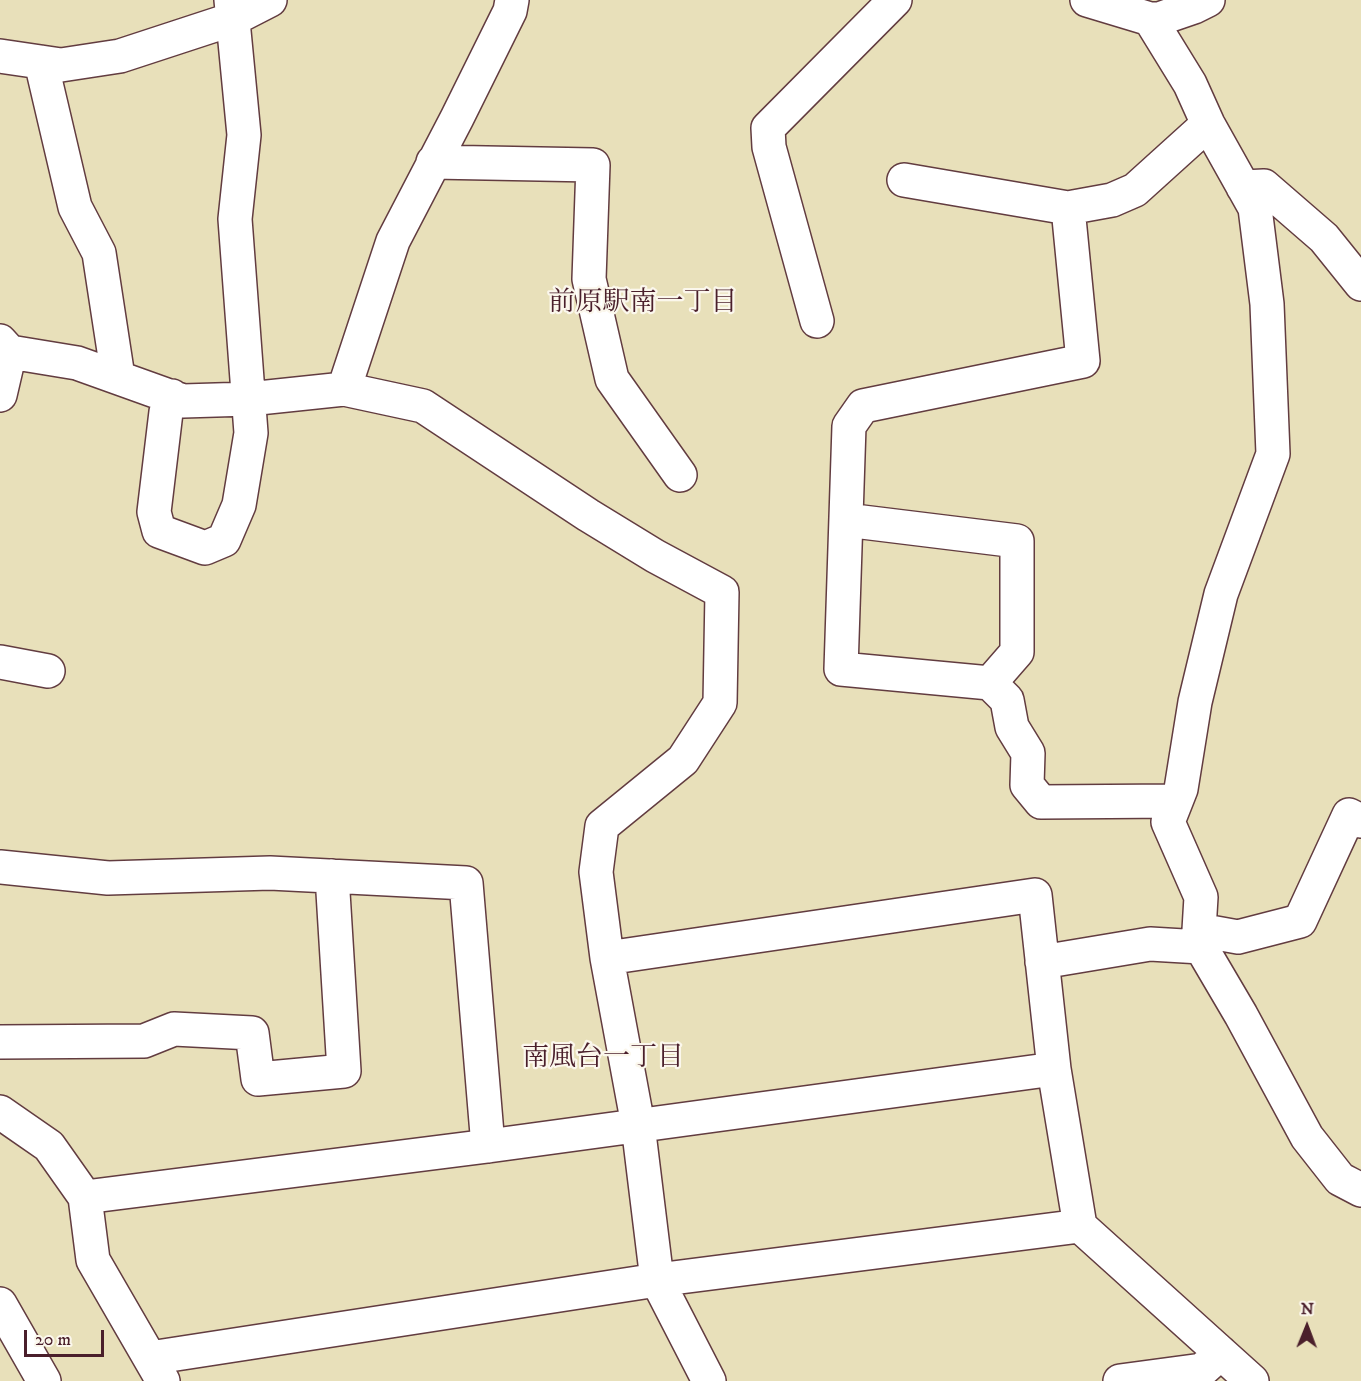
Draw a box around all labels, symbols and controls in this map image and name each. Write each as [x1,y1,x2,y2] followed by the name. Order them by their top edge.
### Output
[549,288,737,320] district label: 前原駅南一丁目
[522,1043,684,1075] district label: 南風台一丁目
[1277,1297,1337,1357] north arrow
[1301,1299,1314,1319] text: N
[27,1318,106,1356] scale bar
[35,1329,71,1351] text: 20 m

